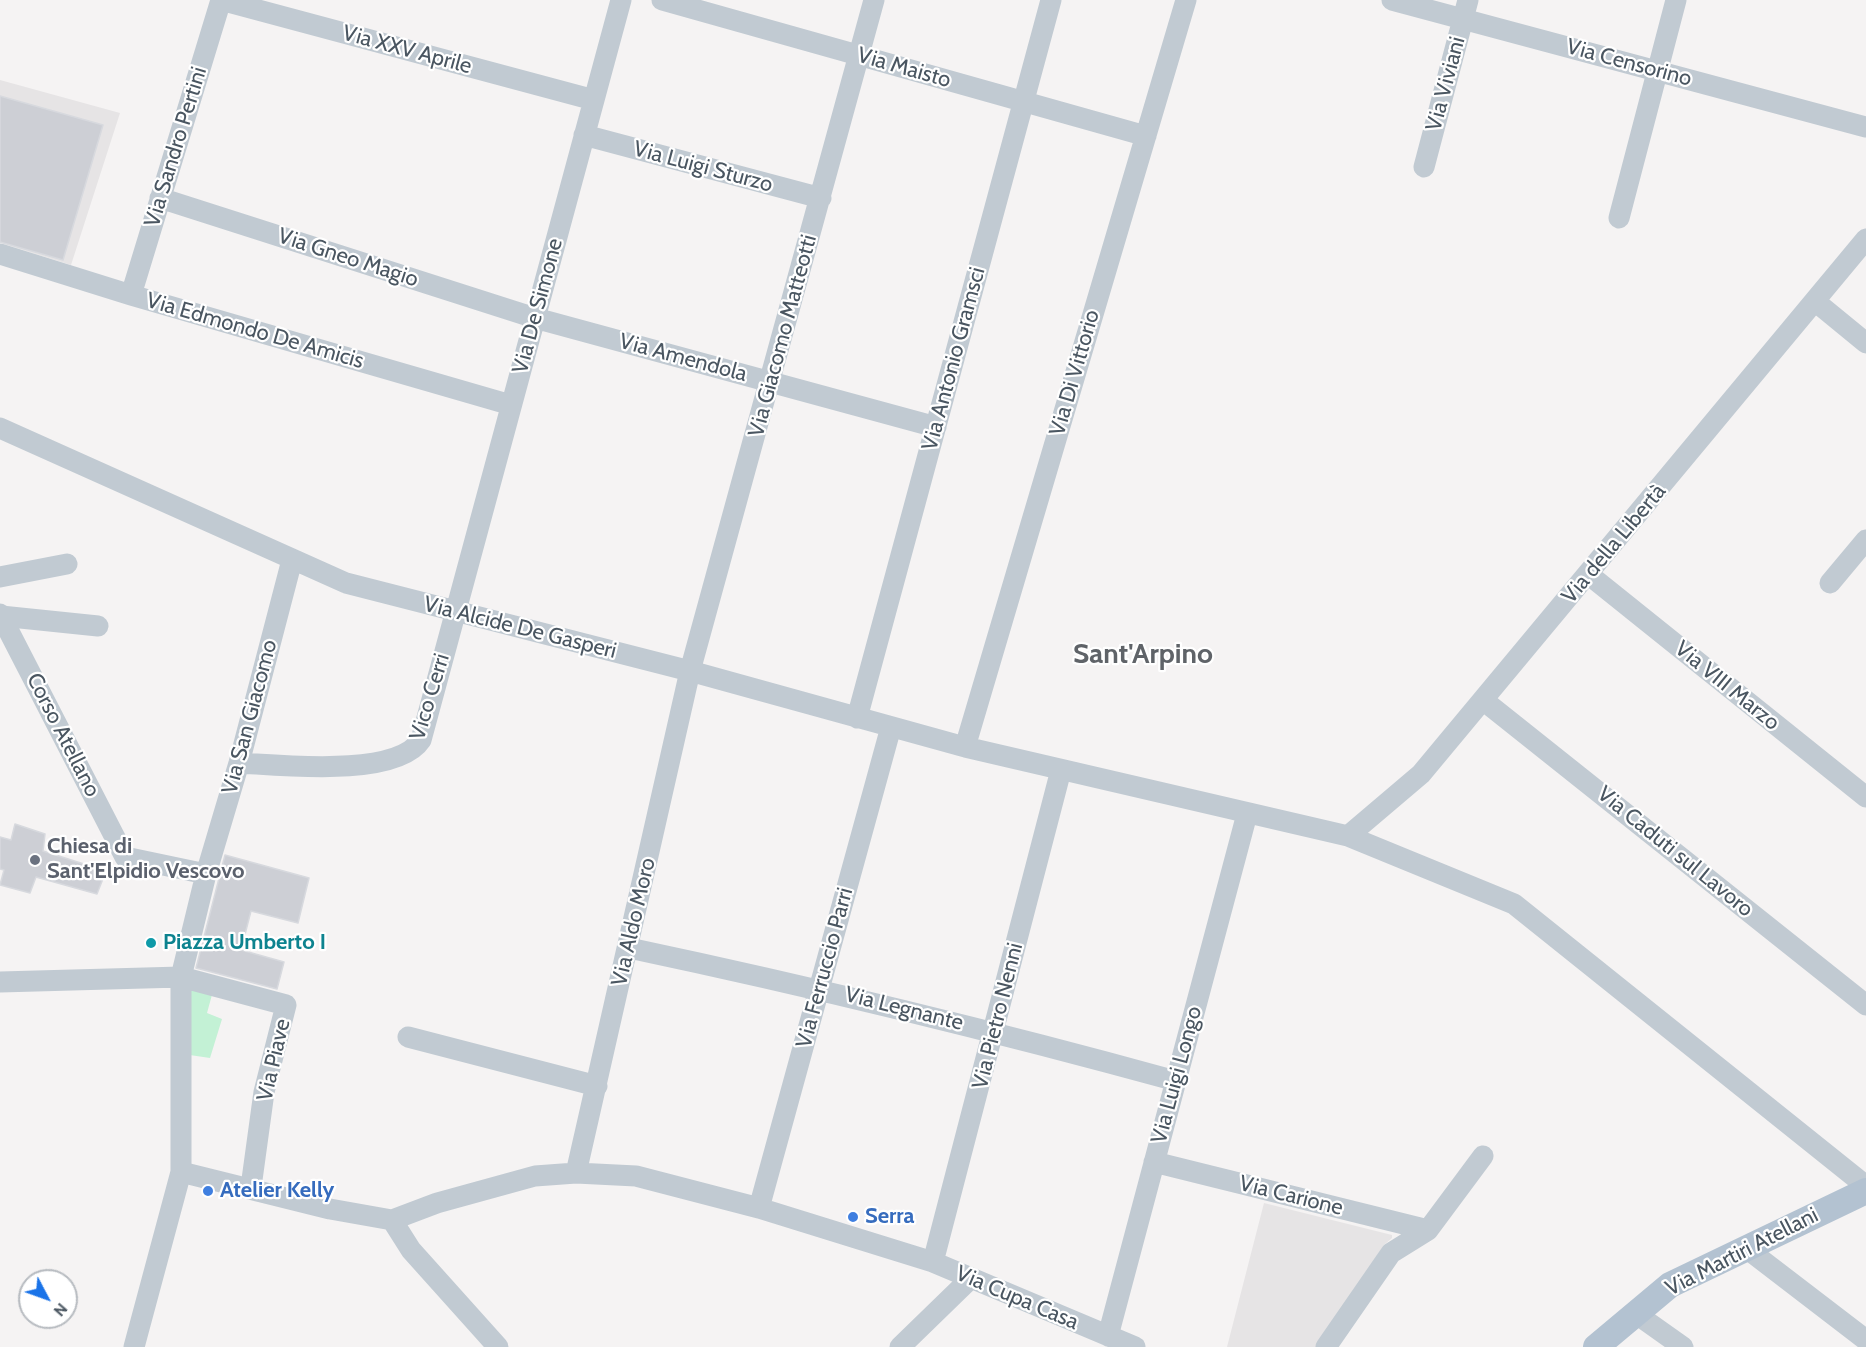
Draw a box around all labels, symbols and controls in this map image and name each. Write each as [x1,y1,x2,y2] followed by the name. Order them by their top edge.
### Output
[339,20,475,80] street label: Via XXV Aprile
[1421,34,1471,134] street label: Via Viviani
[1563,34,1695,92] street label: Via Censorino
[854,42,954,94] street label: Via Maisto
[139,64,213,230] street label: Via Sandro Pertini
[630,136,776,198] street label: Via Luigi Sturzo
[274,223,422,293] street label: Via Gneo Magio
[743,232,823,440] street label: Via Giacomo Matteotti
[507,235,569,377] street label: Via De Simone
[917,264,991,454] street label: Via Antonio Gramsci
[143,287,367,375] street label: Via Edmondo De Amicis
[1044,307,1106,439] street label: Via Di Vittorio
[616,328,750,388] street label: Via Amendola
[1556,479,1672,609] street label: Via della Libertà
[421,591,619,665] street label: Via Alcide De Gasperi
[1669,636,1785,736] street label: Via VIII Marzo
[217,637,283,797] street label: Via San Giacomo
[1073,638,1213,672] district label: Sant'Arpino
[404,651,456,743] street label: Vico Cerri
[21,669,105,801] street label: Corso Atellano
[1592,781,1758,923] street label: Via Caduti sul Lavoro
[47,834,244,885] place label: Chiesa di Sant'Elpidio Vescovo
[28,853,42,867] marker: Chiesa di Sant'Elpidio Vescovo
[606,855,662,989] street label: Via Aldo Moro
[791,885,859,1051] street label: Via Ferruccio Parri
[163,930,326,956] place label: Piazza Umberto I
[144,936,158,950] marker: Piazza Umberto I
[967,940,1029,1092] street label: Via Pietro Nenni
[842,982,966,1036] street label: Via Legnante
[1146,1004,1208,1146] street label: Via Luigi Longo
[252,1016,296,1104] street label: Via Piave
[1236,1170,1346,1222] street label: Via Carione
[220,1178,334,1204] place label: Atelier Kelly
[201,1184,215,1198] marker: Atelier Kelly
[1661,1202,1823,1302] street label: Via Martiri Atellani
[865,1204,914,1230] place label: Serra
[846,1210,860,1224] marker: Serra
[952,1260,1082,1336] street label: Via Cupa Casa
[18,1269,78,1329] north arrow
[50,1299,71,1320] text: N

